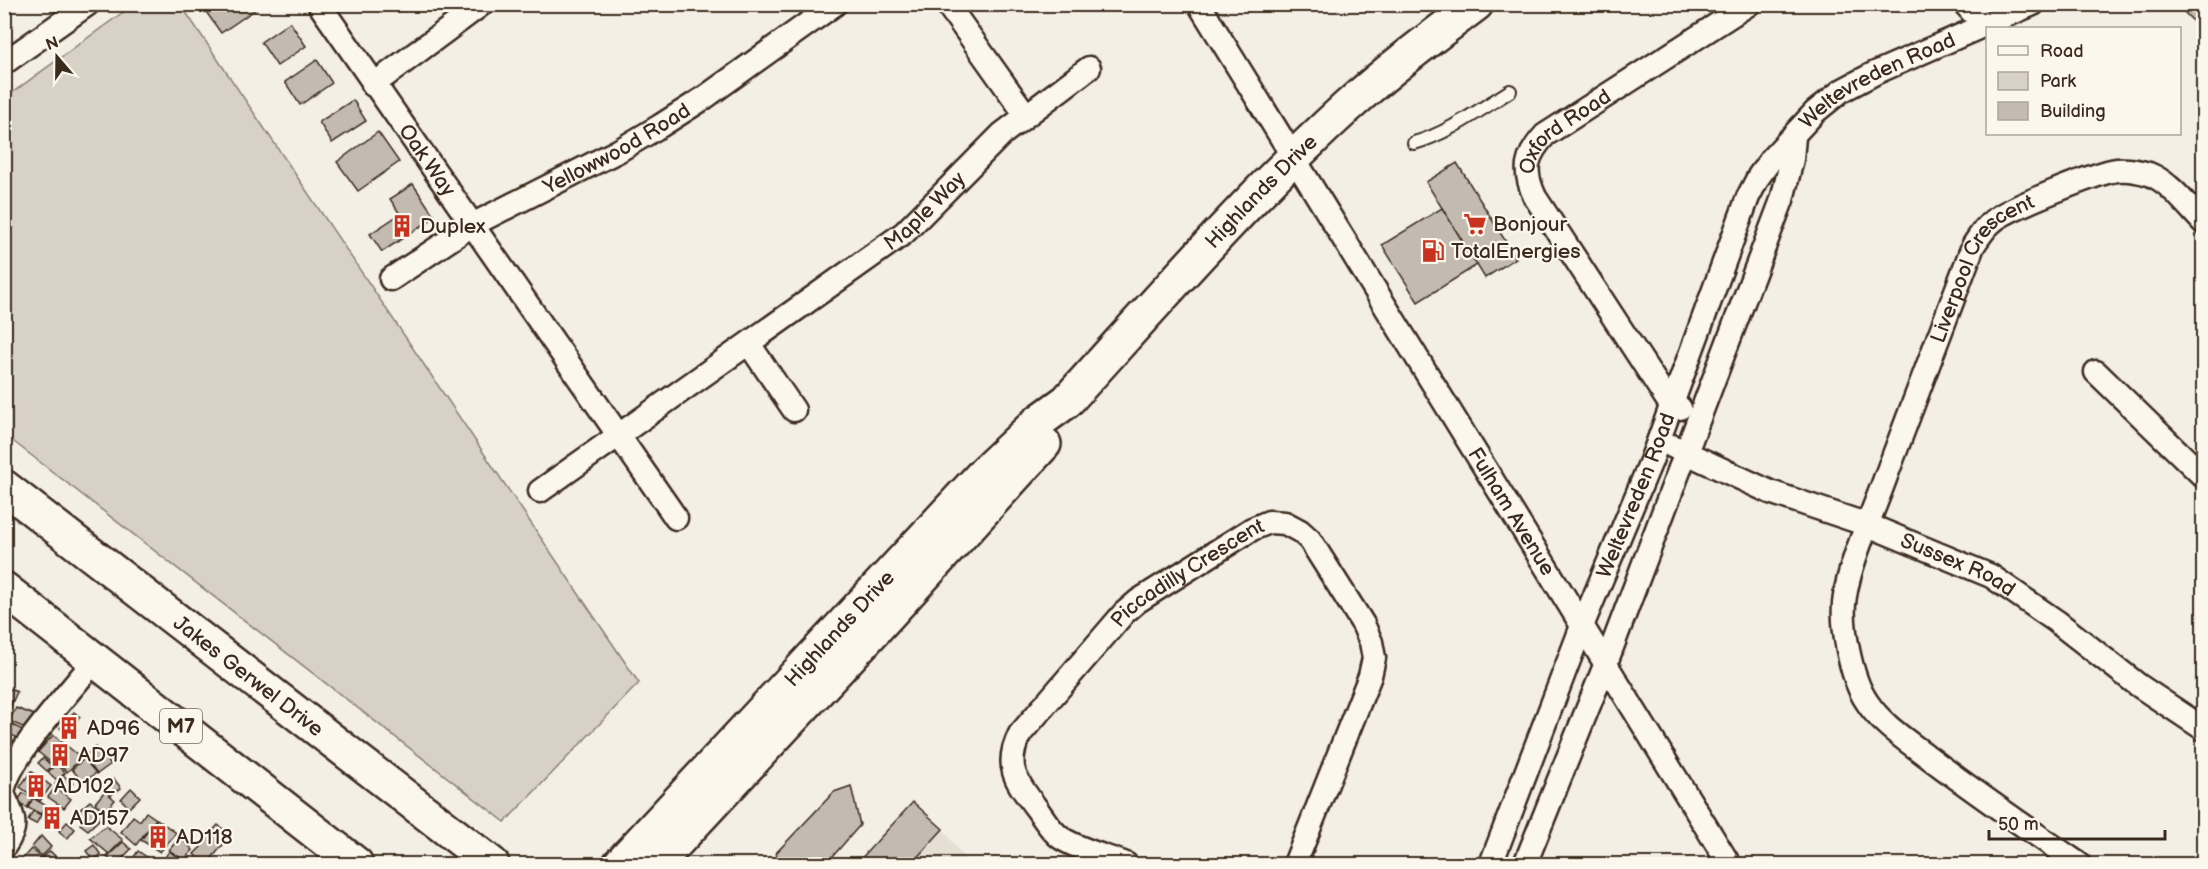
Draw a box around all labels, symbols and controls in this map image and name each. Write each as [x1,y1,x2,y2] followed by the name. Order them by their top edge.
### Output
[27,27,87,87] north arrow
[1794,27,1959,134] street label: Weltevreden Road
[1986,27,2181,135] legend
[43,33,61,55] text: N
[2040,41,2084,62] text: Road
[2040,71,2076,92] text: Park
[1515,84,1616,175] street label: Oxford Road
[538,98,695,200] street label: Yellowwood Road
[2040,101,2106,122] text: Building
[393,119,461,202] street label: Oak Way
[1200,129,1323,254] street label: Highlands Drive
[879,166,971,256] street label: Maple Way
[1926,189,2039,346] street label: Liverpool Crescent
[1462,211,1488,237] supermarket icon: Bonjour
[1493,212,1568,237] place label: Bonjour
[389,213,415,239] building icon: Duplex
[420,214,486,239] place label: Duplex
[1420,238,1446,264] fuel station icon: TotalEnergies
[1451,239,1581,264] place label: TotalEnergies
[1591,410,1681,582] street label: Weltevreden Road
[1462,443,1560,580] street label: Fulham Avenue
[1105,513,1268,632] street label: Piccadilly Crescent
[1897,528,2020,602] street label: Sussex Road
[780,565,900,692] street label: Highlands Drive
[168,611,328,742] street label: Jakes Gerwel Drive
[160,709,202,743] road number: M7
[56,715,82,741] building icon: AD96
[87,716,140,741] place label: AD96
[47,742,73,768] building icon: AD97
[78,743,129,768] place label: AD97
[23,773,49,799] building icon: AD102
[54,774,116,799] place label: AD102
[1989,803,2164,841] scale bar
[39,805,65,831] building icon: AD157
[70,806,129,831] place label: AD157
[1998,814,2039,835] text: 50 m
[145,824,171,850] building icon: AD118
[176,825,233,850] place label: AD118

